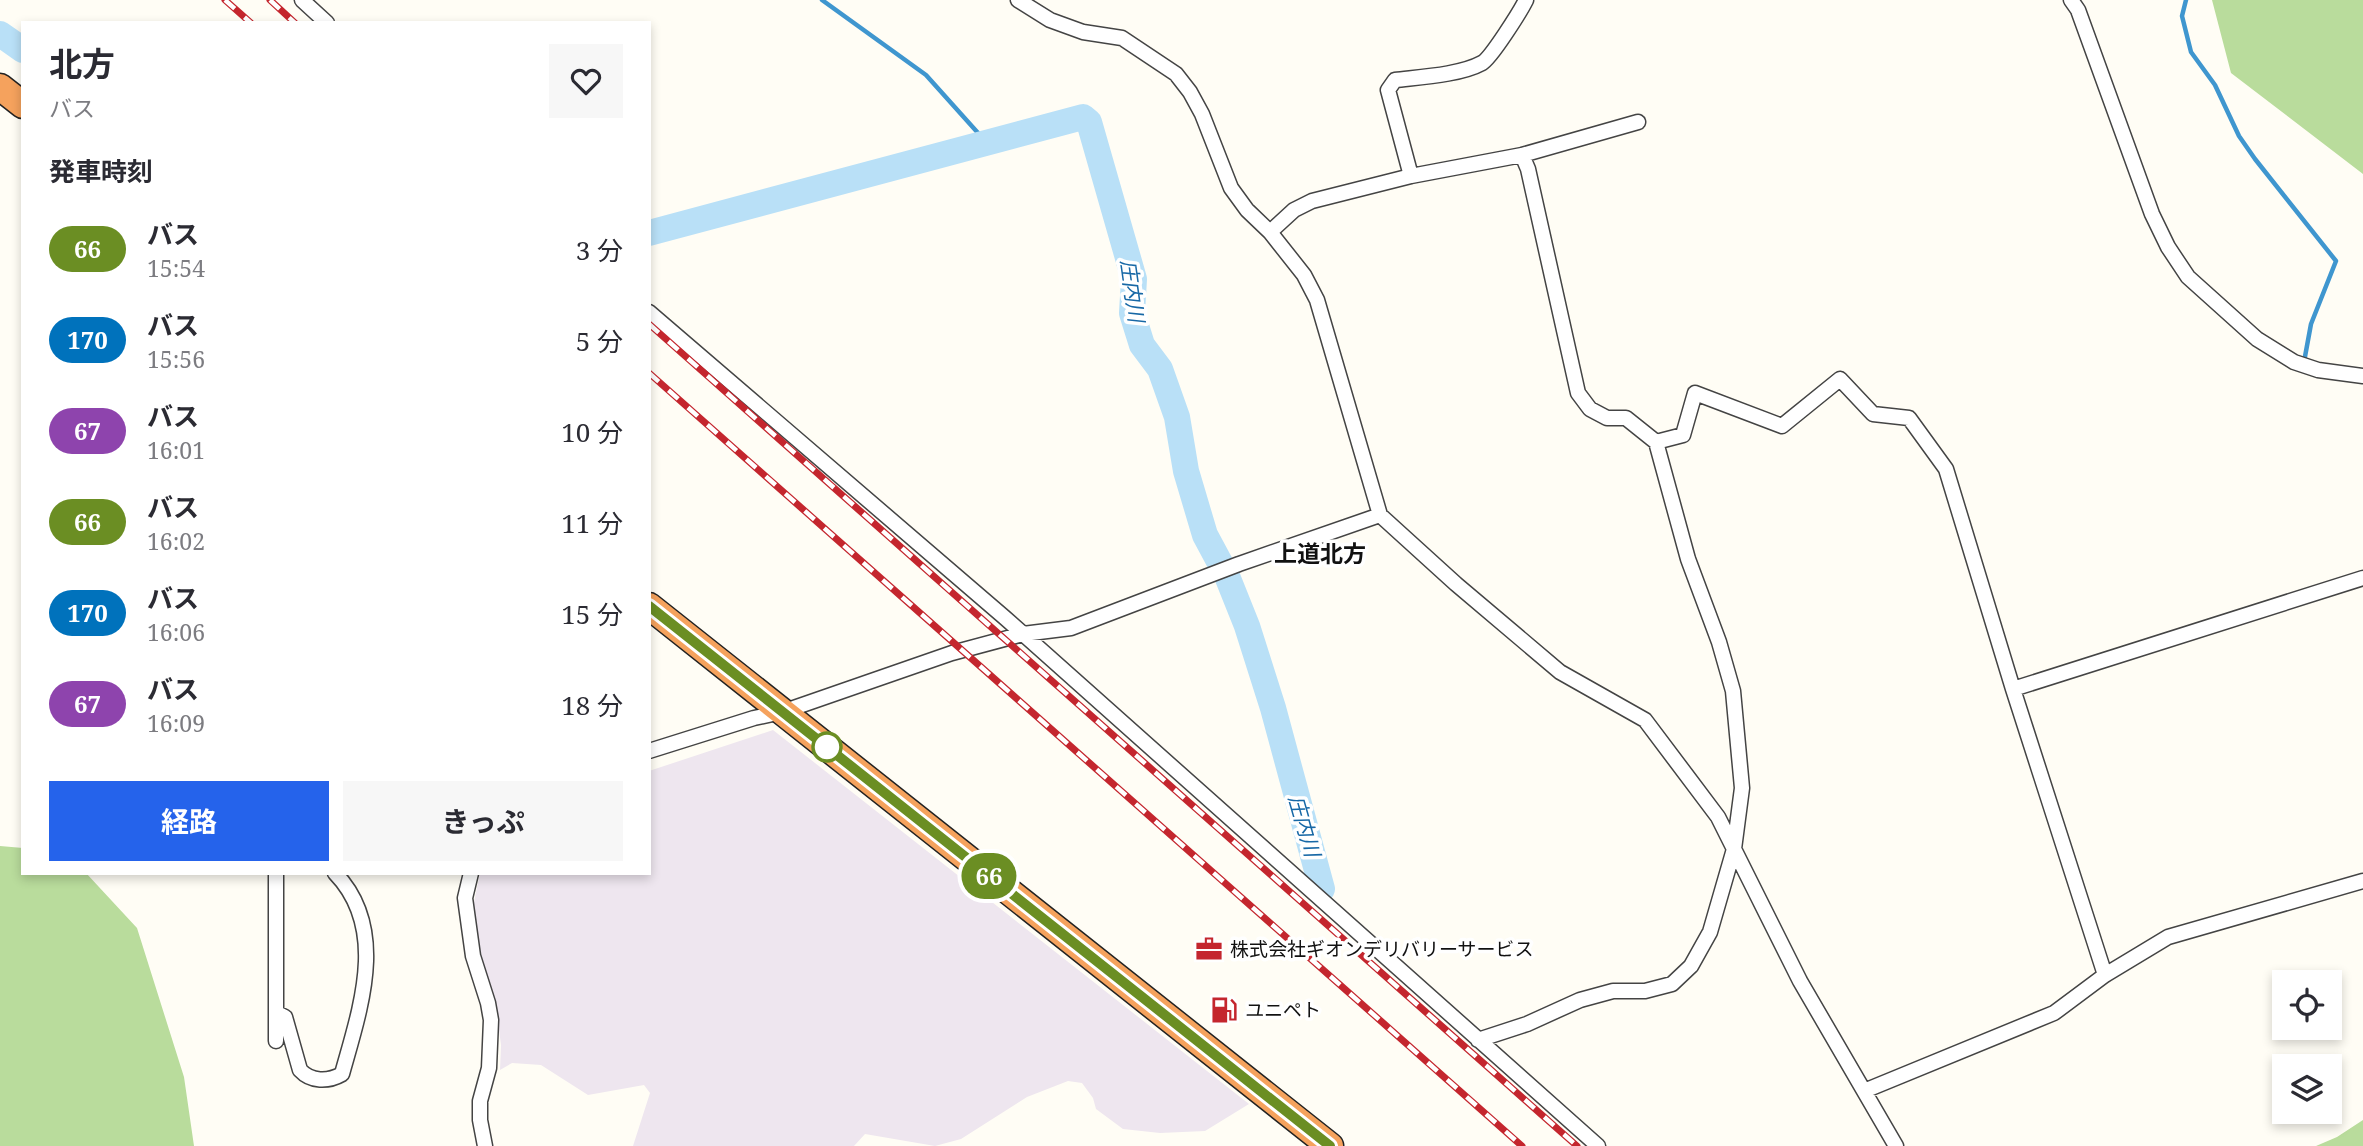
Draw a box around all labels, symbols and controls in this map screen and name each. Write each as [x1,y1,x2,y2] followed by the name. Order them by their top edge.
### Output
[49,41,115,86] text: 北方
[549,44,623,118] button: heart
[49,92,95,124] text: バス
[49,153,153,189] text: 発車時刻
[147,216,199,252] text: バス
[74,232,101,265] text: 66
[576,232,623,268] text: 3 分
[147,252,205,284] text: 15:54
[1115,258,1152,326] water label: 庄内川
[147,307,199,343] text: バス
[67,323,108,356] text: 170
[576,323,623,359] text: 5 分
[147,343,205,375] text: 15:56
[147,398,199,434] text: バス
[74,414,101,447] text: 67
[561,414,623,450] text: 10 分
[147,434,205,466] text: 16:01
[147,489,199,525] text: バス
[74,505,101,538] text: 66
[561,505,623,541] text: 11 分
[147,525,205,557] text: 16:02
[1274,537,1366,569] district label: 上道北方
[147,580,199,616] text: バス
[67,596,108,629] text: 170
[561,596,623,632] text: 15 分
[147,616,205,648] text: 16:06
[147,671,199,707] text: バス
[74,687,101,720] text: 67
[561,687,623,723] text: 18 分
[147,707,205,739] text: 16:09
[812,732,842,762] unlabelled marker
[49,781,329,861] button: 経路
[343,781,623,861] button: きっぷ
[1283,792,1328,862] water label: 庄内川
[958,853,1020,899] line badge: 66
[975,859,1003,892] text: 66
[1194,934,1224,964] office icon: 株式会社ギオンデリバリーサービス
[1230,936,1534,962] place label: 株式会社ギオンデリバリーサービス
[2272,970,2342,1124] map controls
[2272,970,2342,1040] button: locate
[1209,995,1239,1025] fuel station icon: ユニペト
[1245,997,1321,1023] place label: ユニペト
[2272,1054,2342,1124] button: layers

